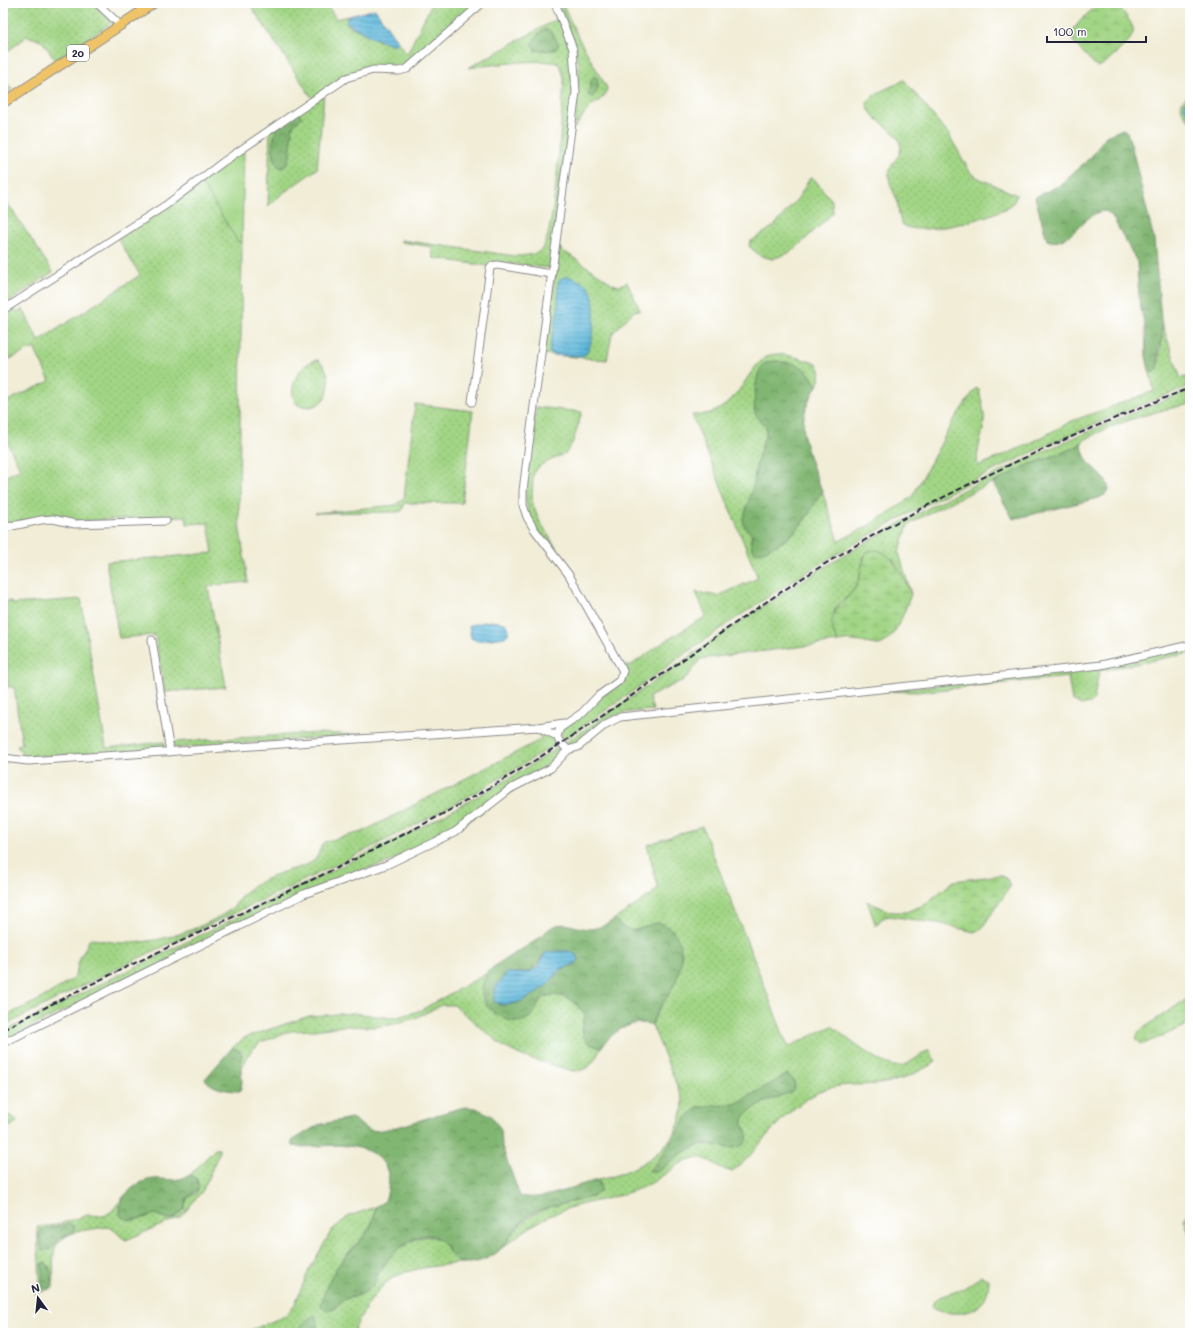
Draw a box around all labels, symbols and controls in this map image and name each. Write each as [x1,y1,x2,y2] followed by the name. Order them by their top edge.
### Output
[1047,18,1146,44] scale bar
[1053,23,1087,39] text: 100 m
[67,45,89,61] road number: 20
[18,1278,58,1318] north arrow
[29,1280,41,1296] text: N

